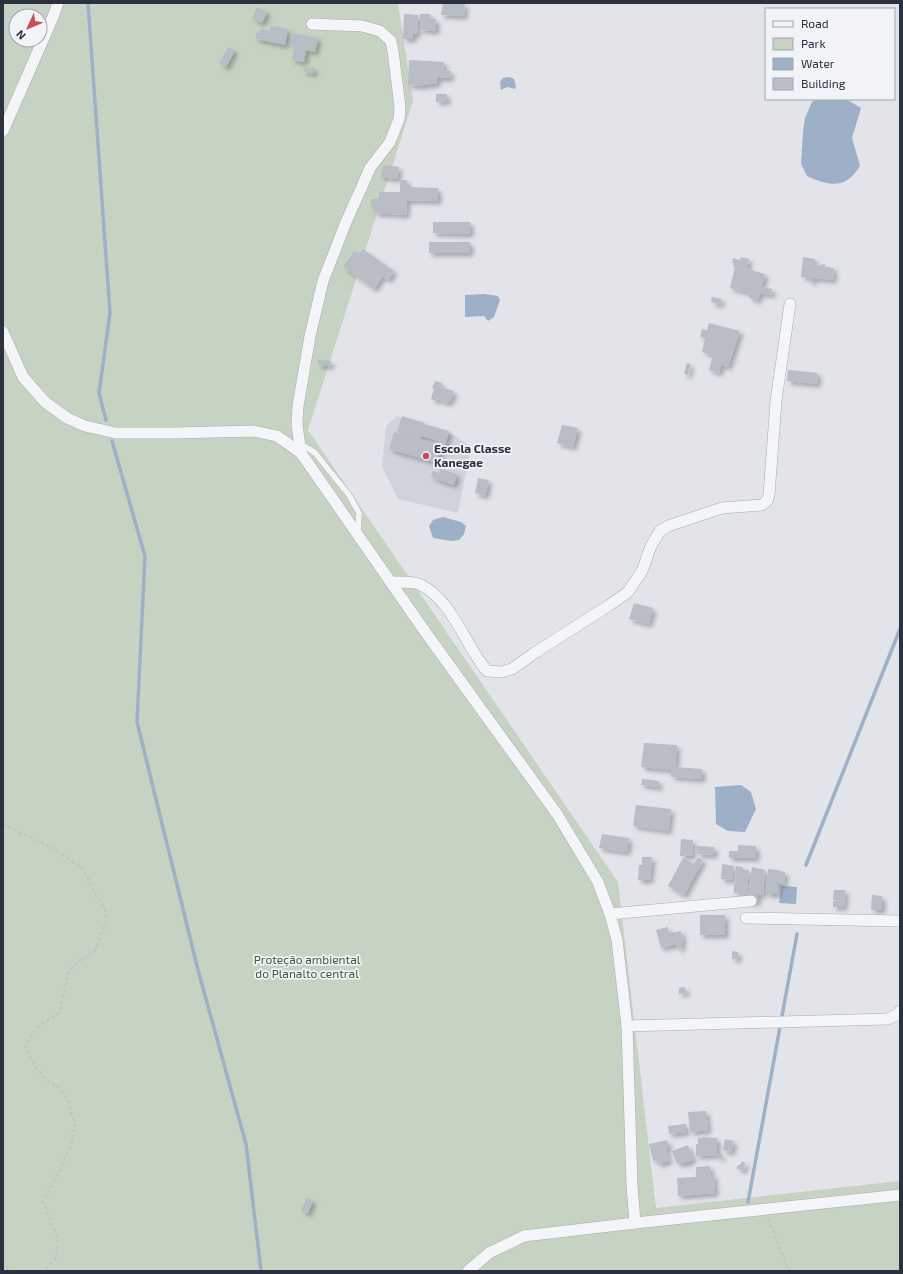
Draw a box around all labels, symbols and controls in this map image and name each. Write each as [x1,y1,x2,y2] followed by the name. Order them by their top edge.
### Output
[8,8,48,48] north arrow
[765,8,895,100] legend
[801,16,829,30] text: Road
[13,28,28,43] text: N
[801,36,826,50] text: Park
[801,56,835,70] text: Water
[801,76,846,90] text: Building
[434,441,511,469] place label: Escola Classe Kanegae
[421,451,431,461] marker: Escola Classe Kanegae
[254,952,361,980] park label: Proteção ambiental do Planalto central

